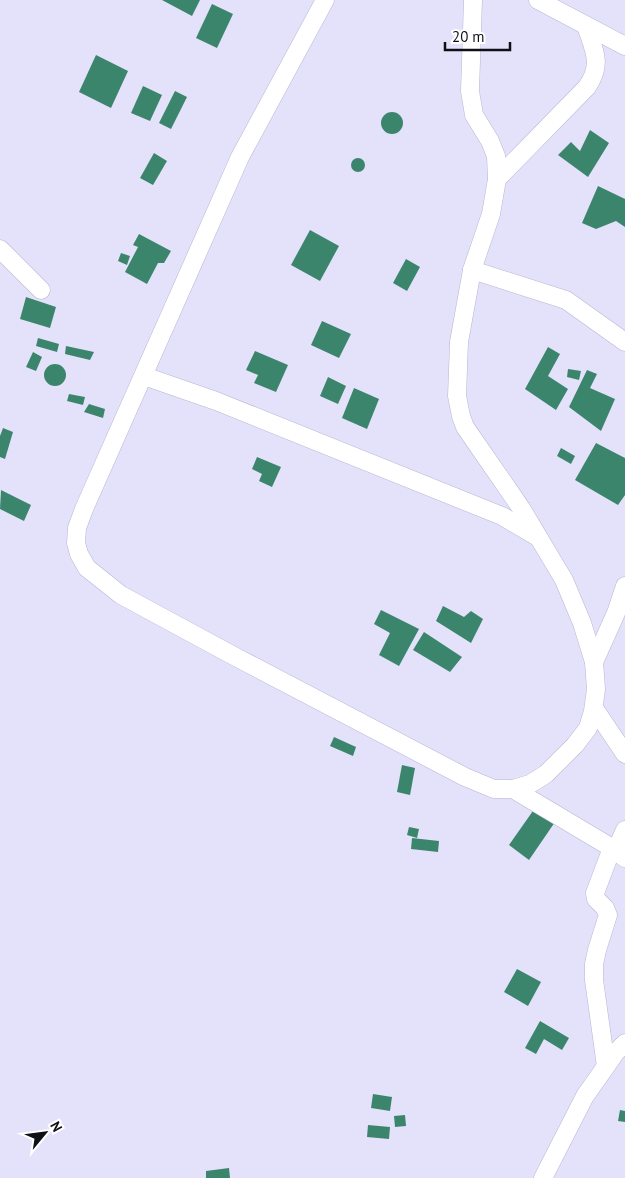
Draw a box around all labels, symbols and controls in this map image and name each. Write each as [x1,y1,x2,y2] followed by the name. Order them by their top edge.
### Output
[445,20,510,52] scale bar
[452,27,485,46] text: 20 m
[20,1108,70,1158] north arrow
[46,1118,66,1135] text: N

